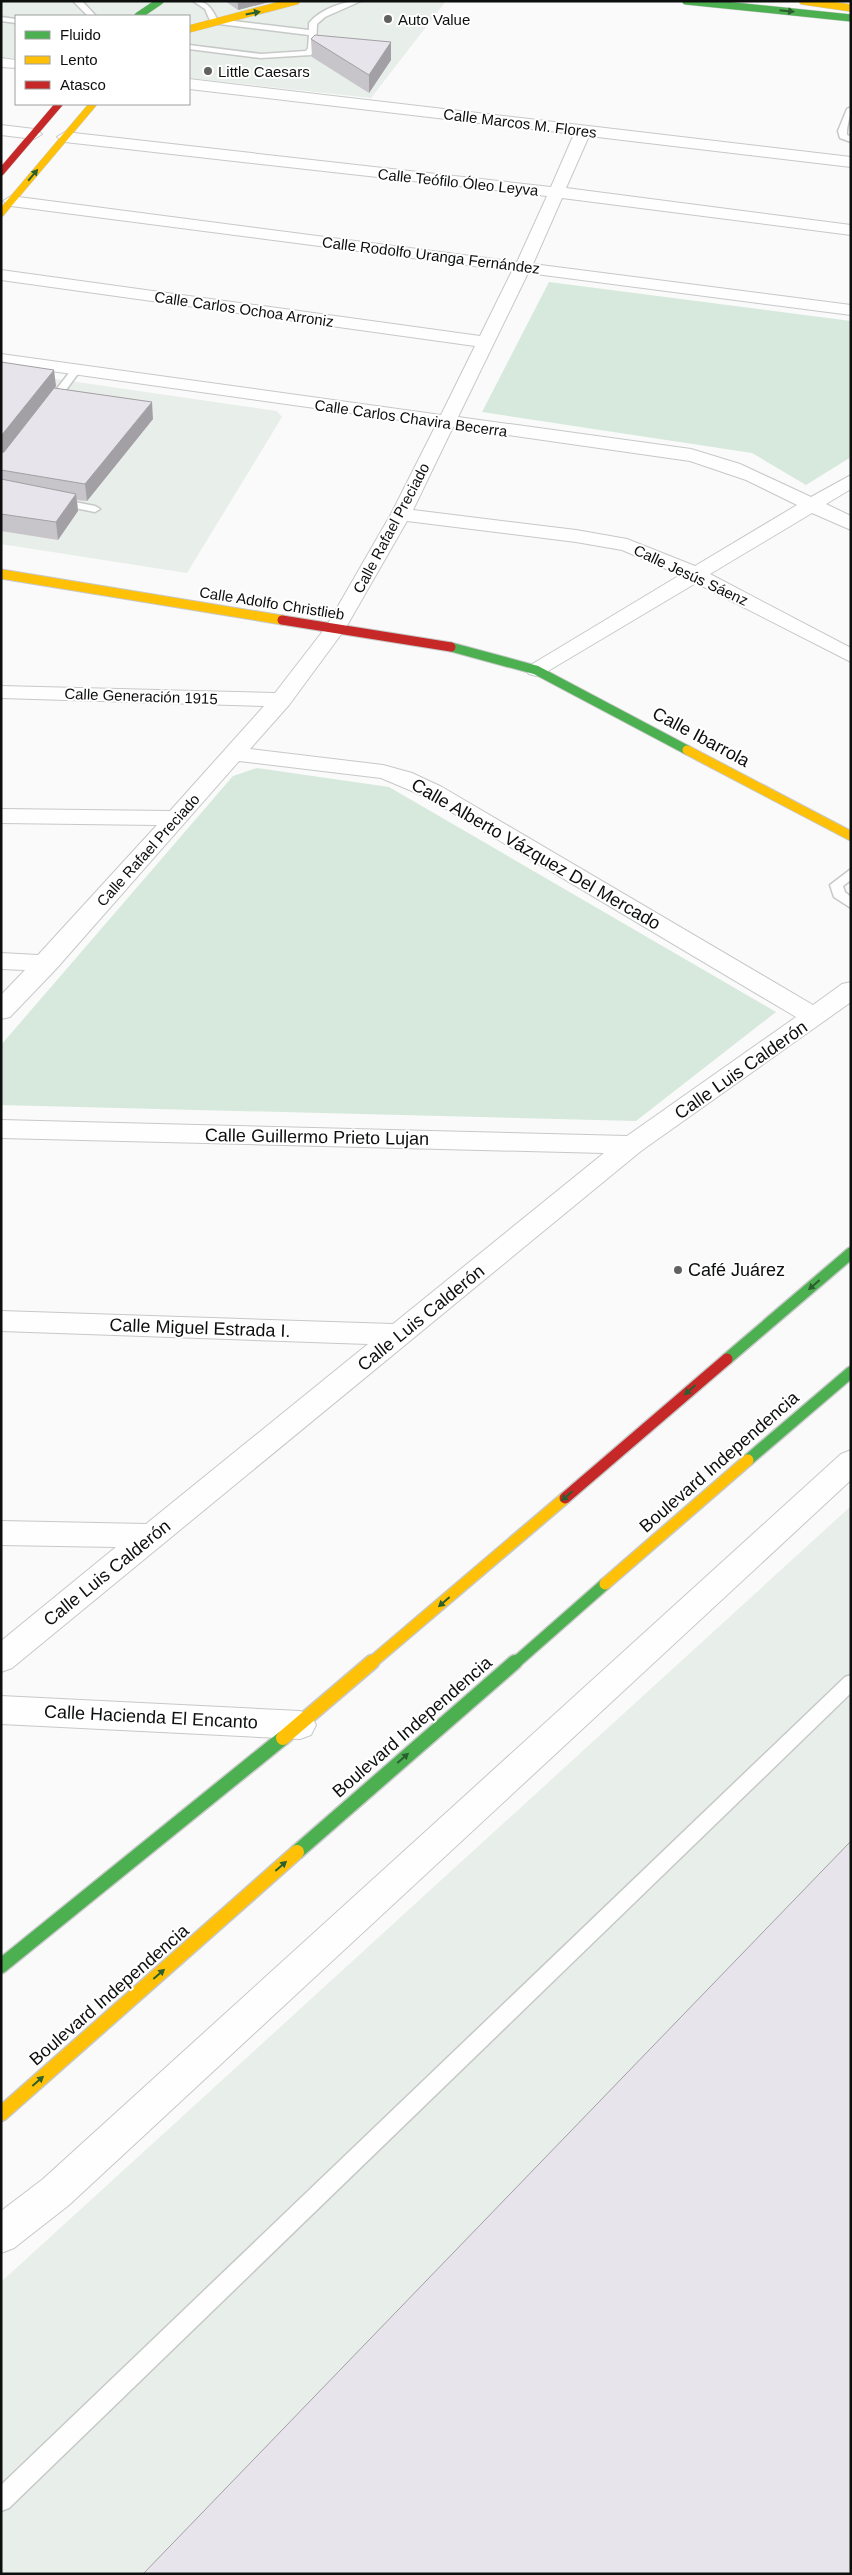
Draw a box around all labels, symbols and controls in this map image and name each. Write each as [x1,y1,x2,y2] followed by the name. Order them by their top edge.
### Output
[779,8,795,16] one-way arrow
[245,9,260,17] one-way arrow
[398,11,470,28] place label: Auto Value
[382,13,394,25] marker: Auto Value
[15,15,190,105] legend
[60,26,101,43] text: Fluido
[60,51,98,68] text: Lento
[218,63,310,80] place label: Little Caesars
[202,65,214,77] marker: Little Caesars
[60,76,106,93] text: Atasco
[442,105,598,141] street label: Calle Marcos M. Flores
[377,165,540,199] street label: Calle Teófilo Óleo Leyva
[27,169,38,182] one-way arrow
[321,233,541,277] street label: Calle Rodolfo Uranga Fernández
[153,288,335,330] street label: Calle Carlos Ochoa Arroniz
[314,396,509,440] street label: Calle Carlos Chavira Becerra
[349,460,433,596] street label: Calle Rafael Preciado
[631,541,751,609] street label: Calle Jesús Sáenz
[198,583,346,623] street label: Calle Adolfo Christlieb
[64,685,218,707] street label: Calle Generación 1915
[649,703,754,771] street label: Calle Ibarrola
[408,774,664,934] street label: Calle Alberto Vázquez Del Mercado
[93,790,203,910] street label: Calle Rafael Preciado
[671,1017,811,1123] street label: Calle Luis Calderón
[205,1125,429,1149] street label: Calle Guillermo Prieto Lujan
[688,1260,785,1280] place label: Café Juárez
[354,1261,488,1375] street label: Calle Luis Calderón
[672,1264,684,1276] marker: Café Juárez
[807,1279,820,1290] one-way arrow
[109,1315,291,1341] street label: Calle Miguel Estrada I.
[684,1385,697,1396] one-way arrow
[635,1387,803,1537] street label: Boulevard Independencia
[561,1490,573,1501] one-way arrow
[40,1516,174,1630] street label: Calle Luis Calderón
[438,1596,450,1608] one-way arrow
[328,1652,496,1802] street label: Boulevard Independencia
[44,1701,258,1733] street label: Calle Hacienda El Encanto
[396,1753,409,1764] one-way arrow
[275,1860,287,1872] one-way arrow
[25,1920,193,2070] street label: Boulevard Independencia
[153,1968,166,1979] one-way arrow
[31,2075,43,2087] one-way arrow

